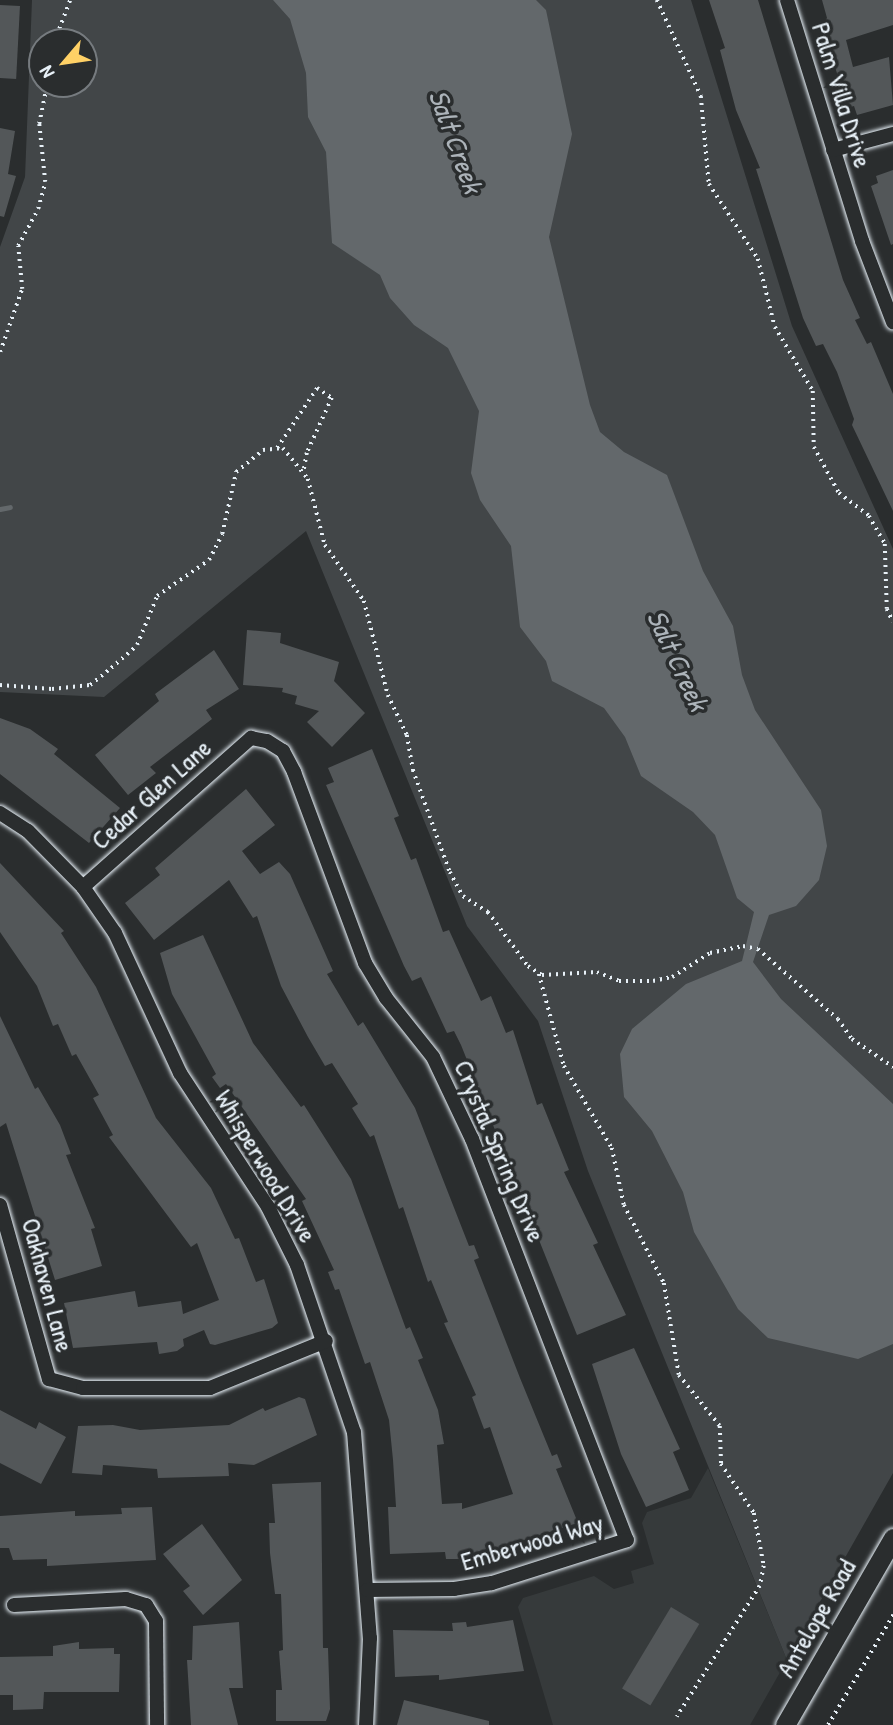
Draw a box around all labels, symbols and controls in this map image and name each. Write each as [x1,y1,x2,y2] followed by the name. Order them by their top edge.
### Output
[805,19,879,171] street label: Palm Villa Drive
[28,28,98,98] north arrow
[33,61,60,83] text: N
[422,85,490,197] water label: Salt Creek
[640,604,716,716] water label: Salt Creek
[85,732,217,856] street label: Cedar Glen Lane
[448,1055,552,1247] street label: Crystal Spring Drive
[208,1084,324,1248] street label: Whisperwood Drive
[15,1215,81,1355] street label: Oakhaven Lane
[457,1507,607,1577] street label: Emberwood Way
[770,1553,862,1683] street label: Antelope Road

